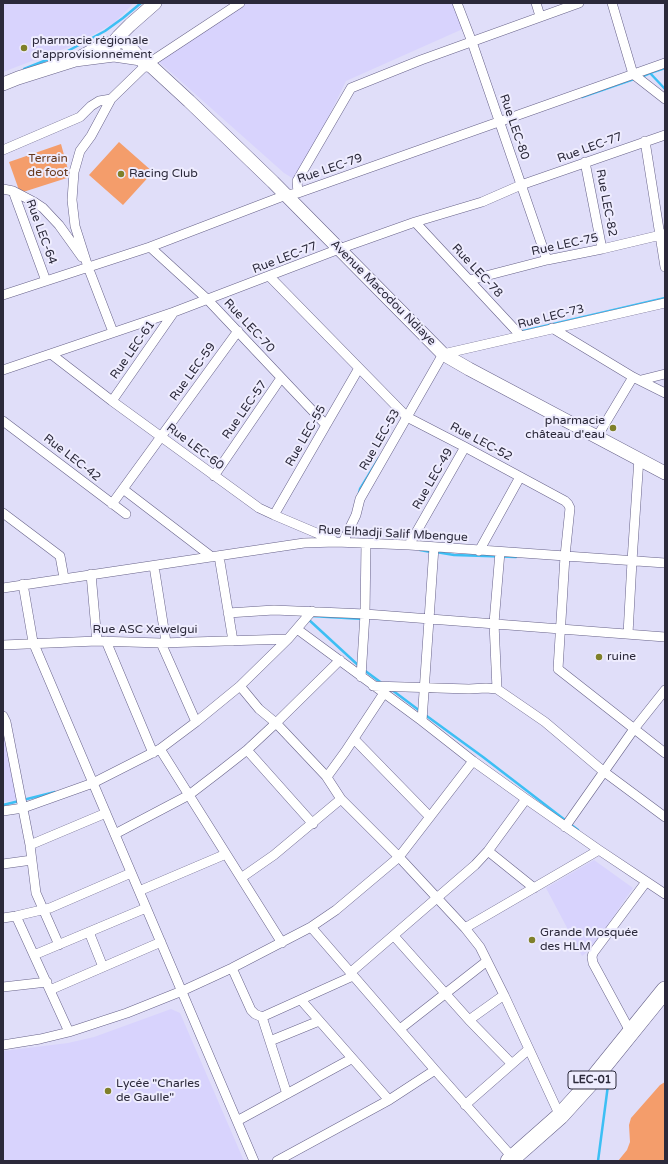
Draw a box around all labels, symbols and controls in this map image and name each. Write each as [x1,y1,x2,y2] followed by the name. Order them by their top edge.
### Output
[32,34,152,62] place label: pharmacie régionale d'approvisionnement
[19,43,29,53] marker: pharmacie régionale d'approvisionnement
[496,92,532,162] street label: Rue LEC-80
[556,130,624,166] street label: Rue LEC-77
[295,151,365,187] street label: Rue LEC-79
[28,152,68,180] park label: Terrain de foot
[129,167,198,181] place label: Racing Club
[592,168,620,238] street label: Rue LEC-82
[116,169,126,179] marker: Racing Club
[23,197,59,267] street label: Rue LEC-64
[530,231,600,259] street label: Rue LEC-75
[327,237,439,349] street label: Avenue Macodou Ndiaye
[251,239,319,277] street label: Rue LEC-77
[449,241,505,301] street label: Rue LEC-78
[221,296,277,356] street label: Rue LEC-70
[516,302,586,332] street label: Rue LEC-73
[108,318,158,382] street label: Rue LEC-61
[167,340,219,404] street label: Rue LEC-59
[220,378,270,442] street label: Rue LEC-57
[283,403,329,469] street label: Rue LEC-55
[357,407,403,473] street label: Rue LEC-53
[525,414,605,442] place label: pharmacie château d'eau
[447,420,515,464] street label: Rue LEC-52
[163,421,227,473] street label: Rue LEC-60
[608,423,618,433] marker: pharmacie château d'eau
[41,431,103,485] street label: Rue LEC-42
[410,446,456,512] street label: Rue LEC-49
[318,523,468,545] street label: Rue Elhadji Salif Mbengue
[93,623,197,637] street label: Rue ASC Xewelgui
[607,650,636,664] place label: ruine
[594,652,604,662] marker: ruine
[540,926,638,954] place label: Grande Mosquée des HLM
[527,935,537,945] marker: Grande Mosquée des HLM
[568,1071,616,1089] road number: LEC-01
[116,1077,200,1105] place label: Lycée "Charles de Gaulle"
[103,1086,113,1096] marker: Lycée "Charles de Gaulle"

